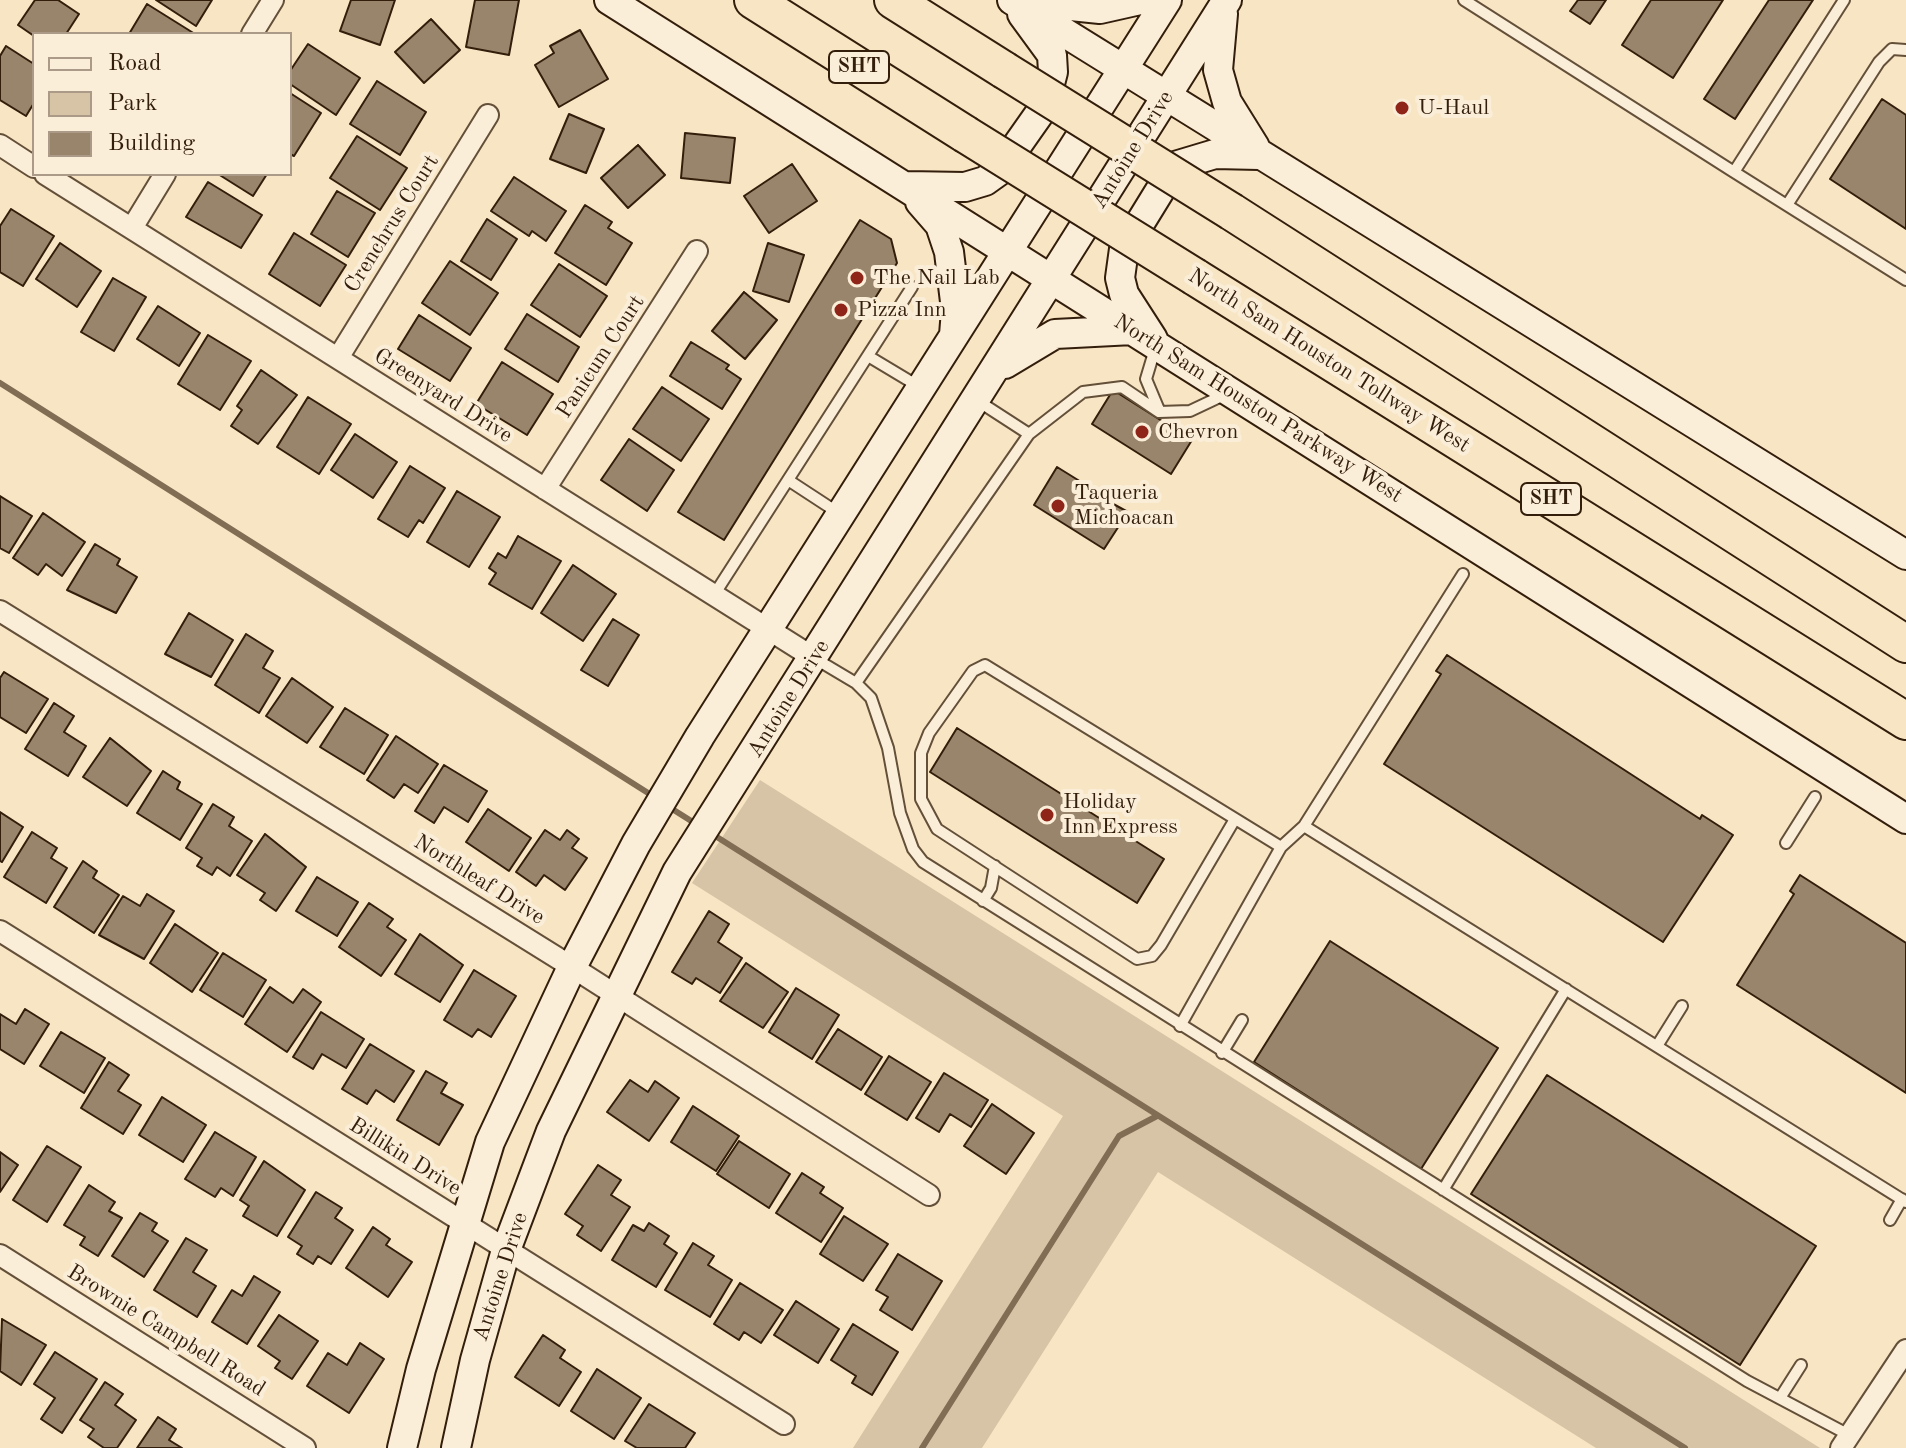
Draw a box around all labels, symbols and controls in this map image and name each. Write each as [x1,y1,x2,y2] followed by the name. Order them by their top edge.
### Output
[32,32,292,176] legend
[829,51,889,83] road number: SHT
[108,52,161,76] text: Road
[1086,86,1180,214] street label: Antoine Drive
[108,92,157,116] text: Park
[1418,95,1489,121] place label: U-Haul
[1393,99,1411,117] marker: U-Haul
[108,132,195,156] text: Building
[339,150,445,298] street label: Crenchrus Court
[1183,263,1475,459] street label: North Sam Houston Tollway West
[873,265,1000,291] place label: The Nail Lab
[848,269,866,287] marker: The Nail Lab
[551,290,651,424] street label: Panicum Court
[857,297,947,323] place label: Pizza Inn
[832,301,850,319] marker: Pizza Inn
[1109,309,1407,509] street label: North Sam Houston Parkway West
[369,343,517,449] street label: Greenyard Drive
[1158,419,1238,445] place label: Chevron
[1133,423,1151,441] marker: Chevron
[1074,480,1174,532] place label: Taqueria Michoacan
[1521,483,1581,515] road number: SHT
[1049,497,1067,515] marker: Taqueria Michoacan
[742,635,836,763] street label: Antoine Drive
[1063,789,1178,840] place label: Holiday Inn Express
[1038,806,1056,824] marker: Holiday Inn Express
[409,829,549,931] street label: Northleaf Drive
[344,1112,466,1202] street label: Billikin Drive
[468,1209,534,1345] street label: Antoine Drive
[62,1259,270,1403] street label: Brownie Campbell Road

